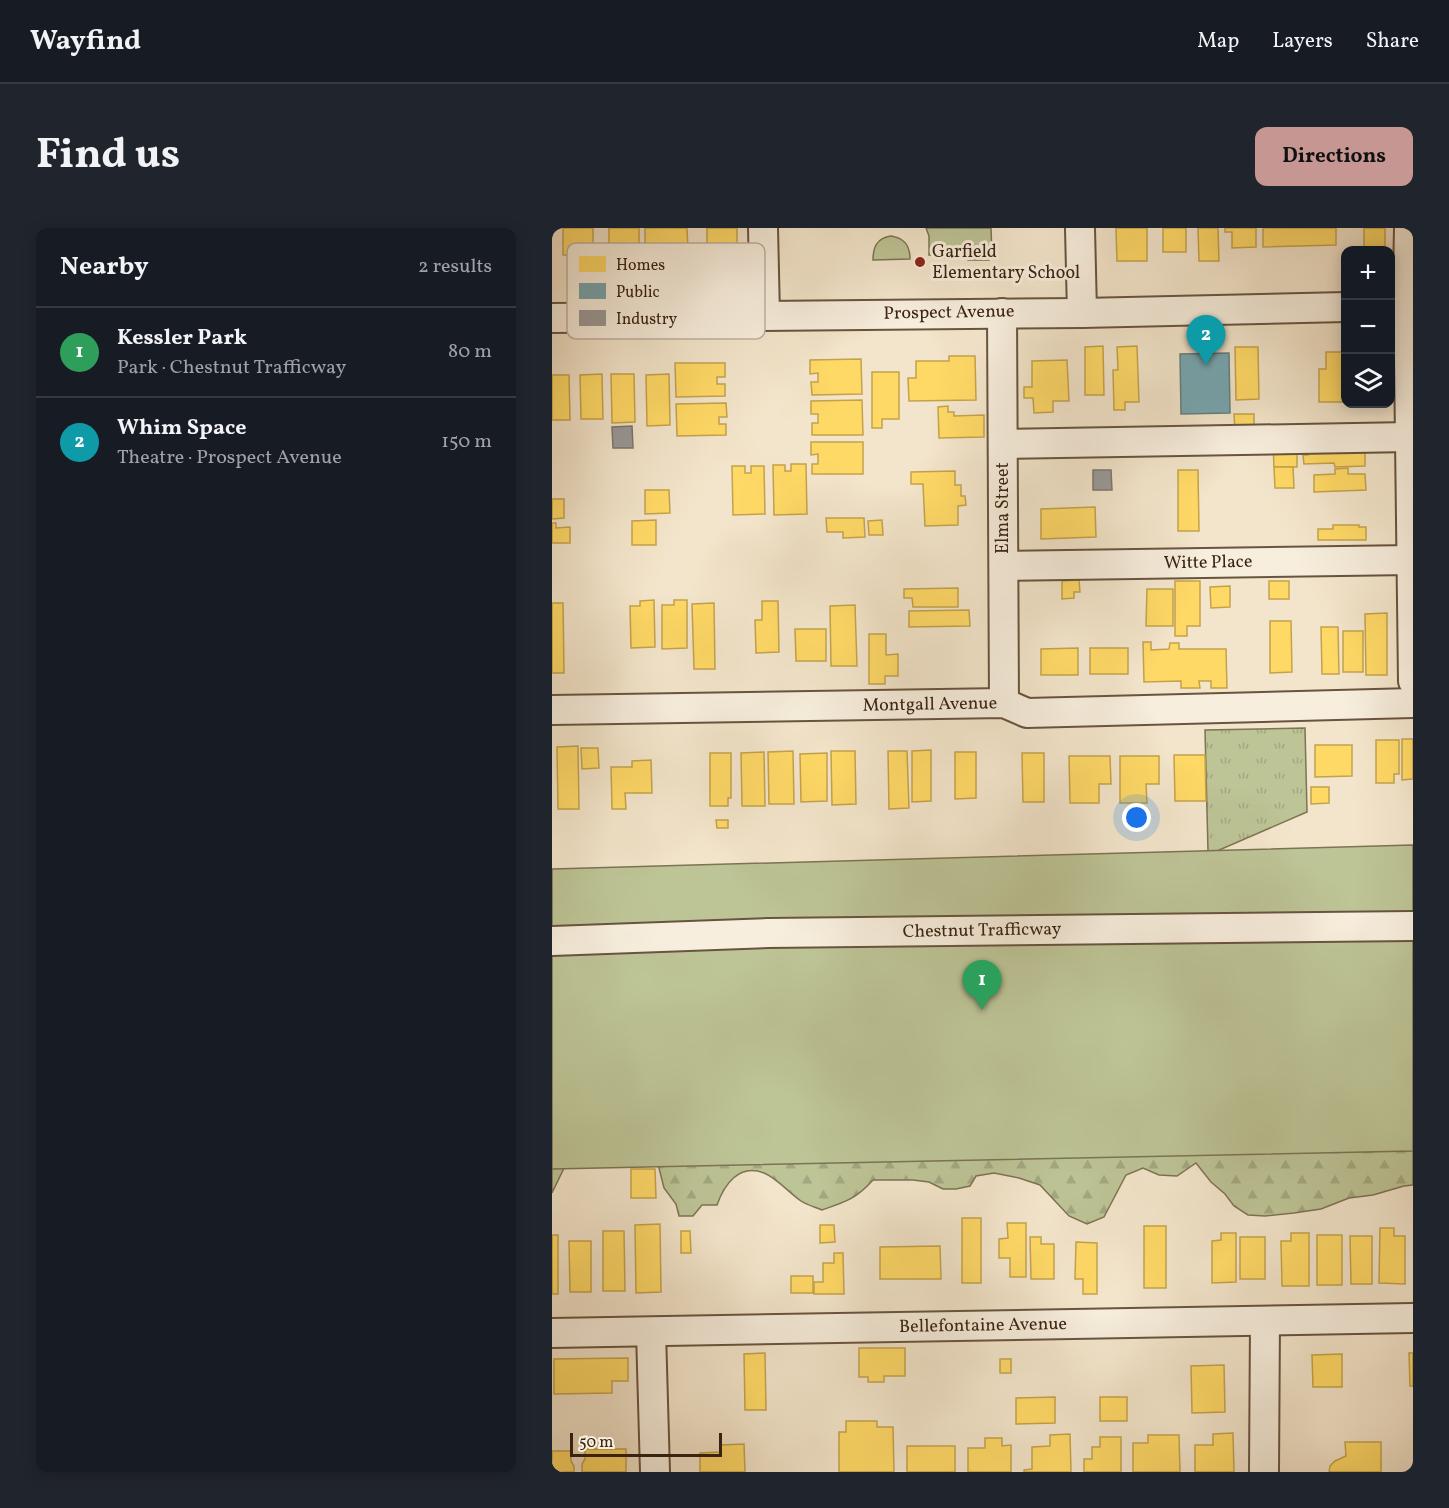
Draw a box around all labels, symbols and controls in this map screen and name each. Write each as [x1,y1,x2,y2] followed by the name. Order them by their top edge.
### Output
[30,22,141,61] text: Wayfind
[1197,27,1239,56] text: Map
[1272,27,1333,56] text: Layers
[1366,27,1419,56] text: Share
[36,127,180,186] text: Find us
[1255,127,1413,186] button: Directions
[932,240,1080,286] place label: Garfield Elementary School
[567,243,765,339] legend
[1341,246,1395,408] map controls
[1341,246,1395,300] button: +
[60,249,149,285] text: Nearby
[418,253,492,281] text: 2 results
[616,255,665,277] text: Homes
[913,255,927,269] marker: Garfield Elementary School
[616,282,660,304] text: Public
[883,299,1015,327] street label: Prospect Avenue
[1341,300,1395,354] button: −
[616,309,677,331] text: Industry
[1186,316,1226,365] pin: 2
[117,323,247,354] text: Kessler Park
[75,338,84,366] text: 1
[448,338,492,366] text: 80 m
[117,354,346,382] text: Park · Chestnut Trafficway
[1341,354,1395,408] button: layers
[117,413,246,444] text: Whim Space
[74,428,85,456] text: 2
[441,428,492,456] text: 150 m
[117,444,342,472] text: Theatre · Prospect Avenue
[991,462,1016,554] street label: Elma Street
[1163,550,1253,576] street label: Witte Place
[863,691,997,719] street label: Montgall Avenue
[1122,803,1151,832] your location
[902,917,1062,945] street label: Chestnut Trafficway
[962,960,1002,1010] pin: 1
[899,1312,1067,1340] street label: Bellefontaine Avenue
[570,1430,722,1458] scale bar
[579,1432,613,1454] text: 50 m

